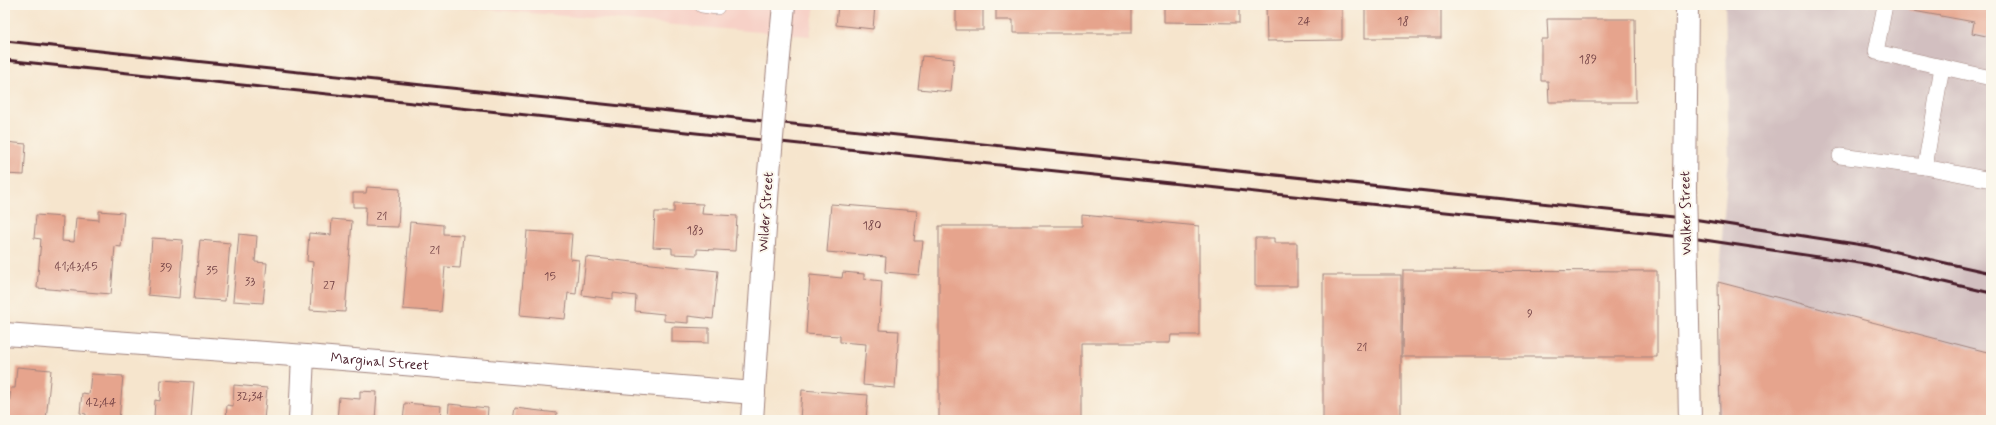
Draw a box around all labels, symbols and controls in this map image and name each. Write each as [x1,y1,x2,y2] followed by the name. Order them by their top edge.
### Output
[1297,14,1311,30] house number: 24
[1397,14,1409,30] house number: 18
[1579,52,1597,68] house number: 189
[754,171,778,253] street label: Wilder Street
[1676,171,1696,255] street label: Walker Street
[376,209,388,225] house number: 21
[862,218,882,234] house number: 180
[687,223,704,239] house number: 183
[429,243,441,259] house number: 21
[54,259,98,275] house number: 41;43;45
[160,260,172,276] house number: 39
[206,263,218,279] house number: 35
[544,269,556,285] house number: 15
[245,274,255,290] house number: 33
[323,278,335,294] house number: 27
[1527,306,1533,322] house number: 9
[1356,340,1368,356] house number: 21
[330,349,430,375] street label: Marginal Street
[236,389,264,405] house number: 32;34
[86,395,116,411] house number: 42;44

